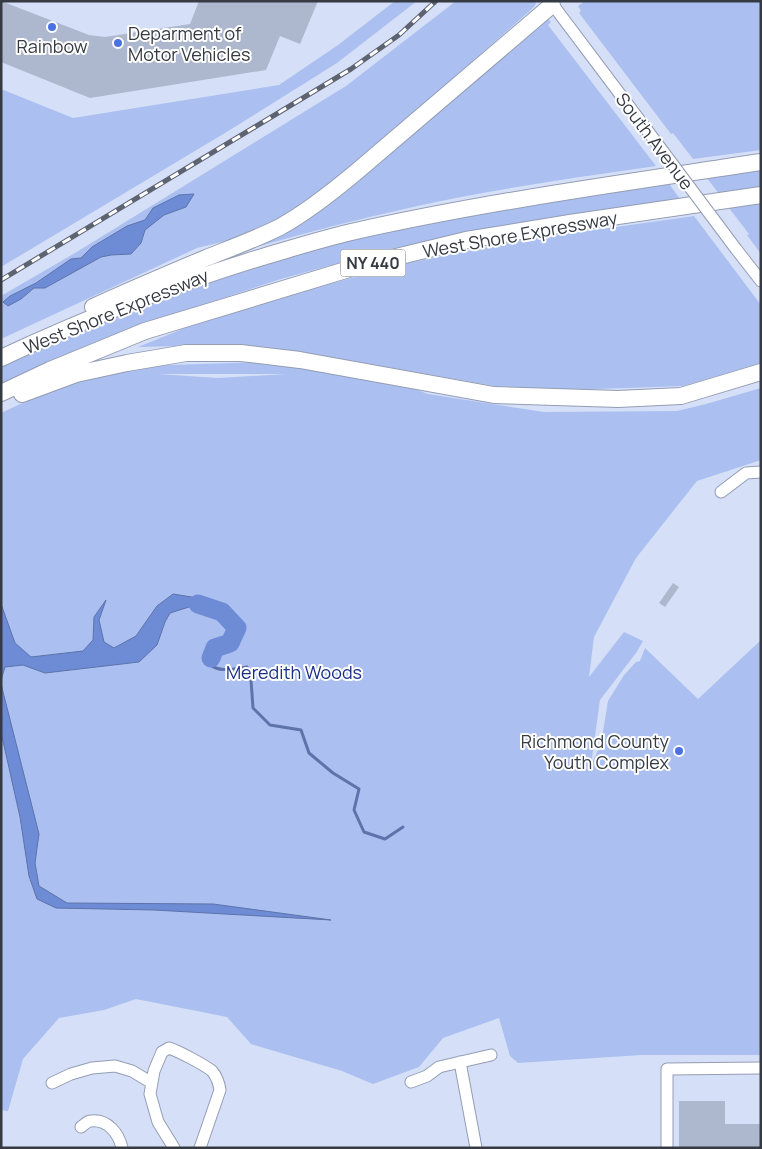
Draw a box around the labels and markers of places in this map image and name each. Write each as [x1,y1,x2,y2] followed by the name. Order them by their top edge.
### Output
[46,21,58,33] marker: Rainbow
[128,21,250,66] place label: Deparment of Motor Vehicles
[16,34,88,58] place label: Rainbow
[112,37,124,49] marker: Deparment of Motor Vehicles
[521,729,670,774] place label: Richmond County Youth Complex
[673,745,685,757] marker: Richmond County Youth Complex

